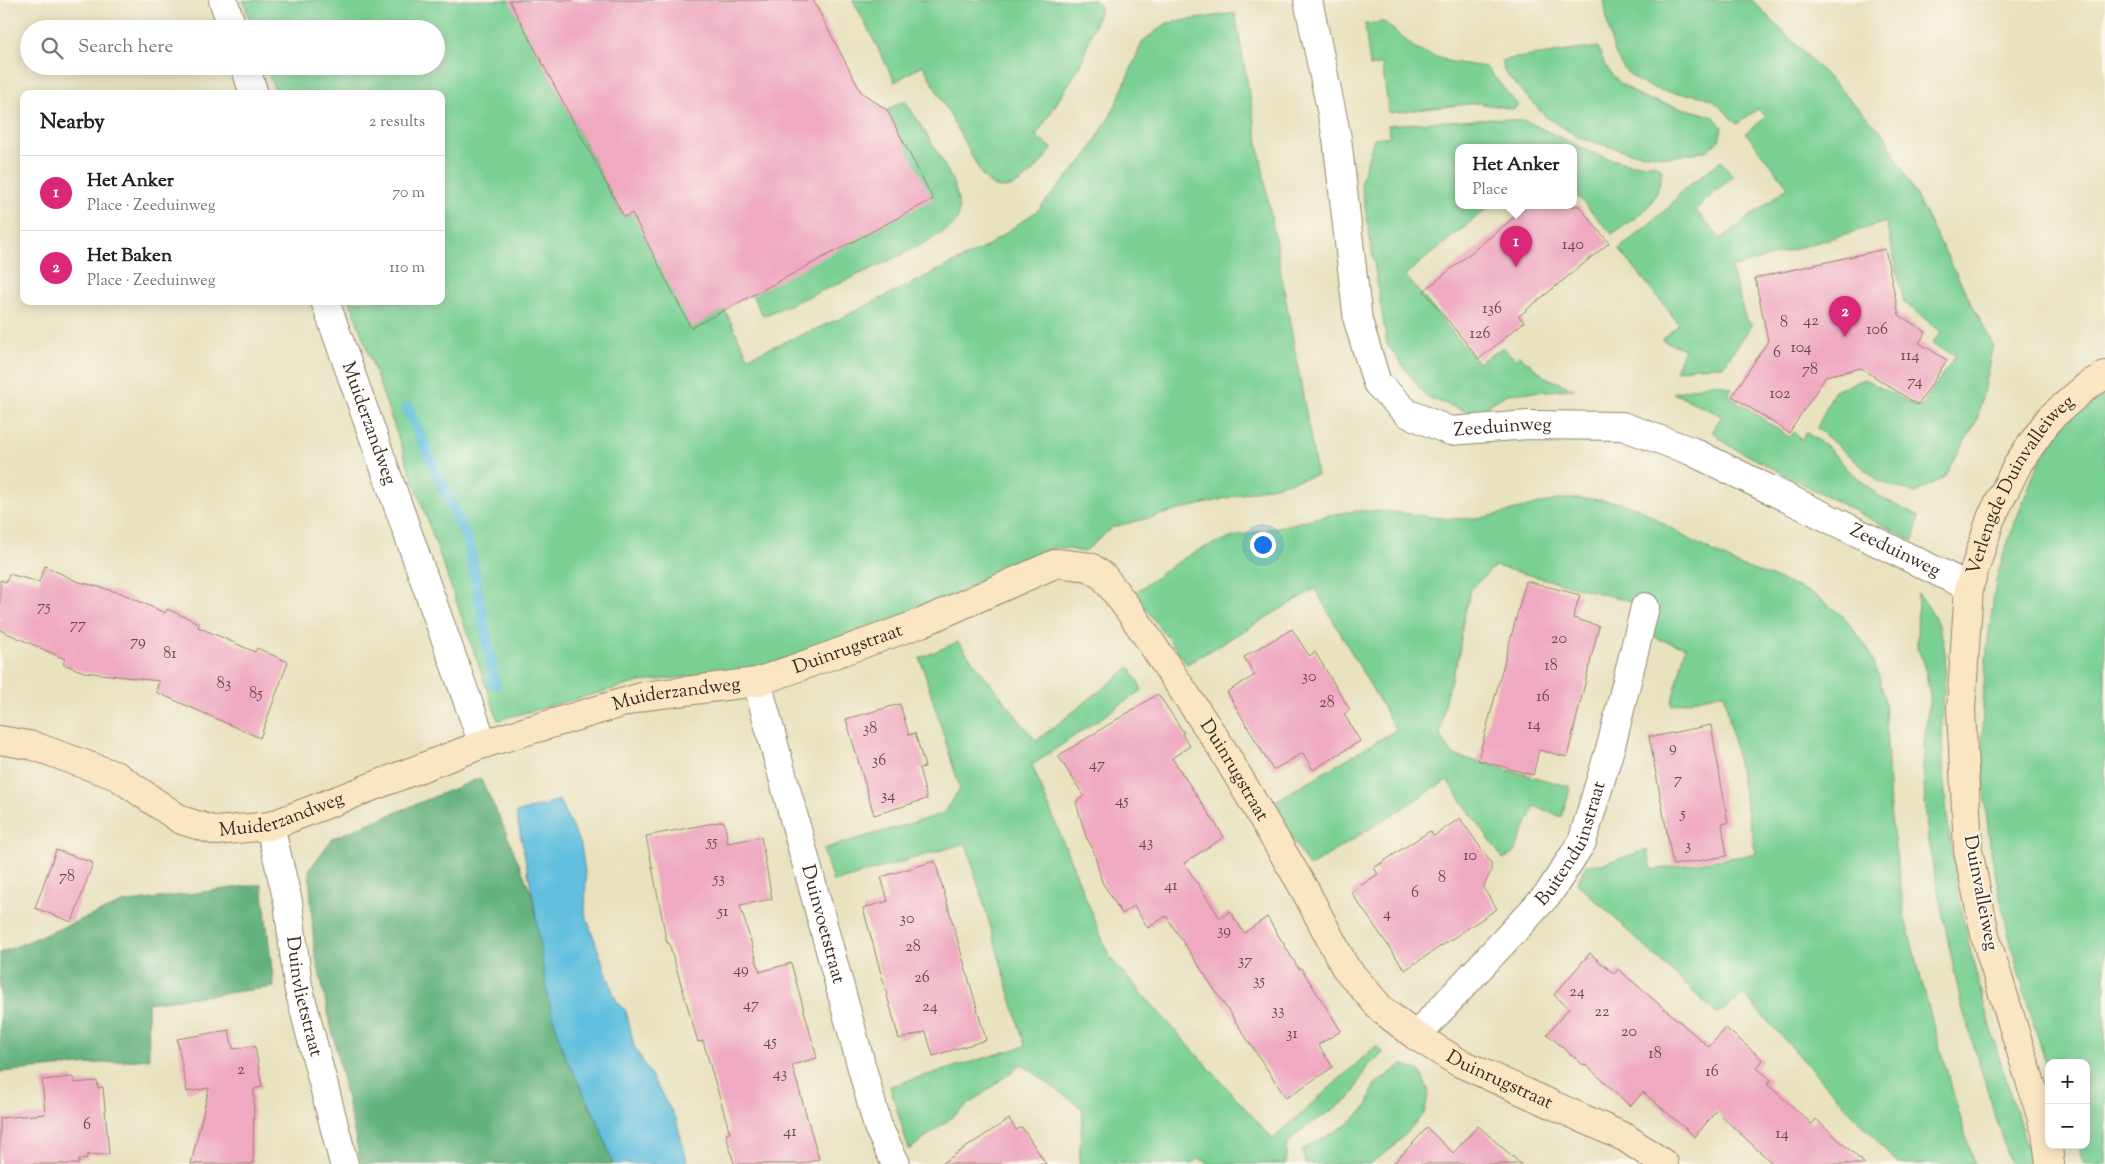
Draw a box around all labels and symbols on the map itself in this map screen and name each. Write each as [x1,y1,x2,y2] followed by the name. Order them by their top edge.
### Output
[1500,226,1532,267] pin: 1
[1562,234,1584,257] house number: 140
[1829,296,1861,337] pin: 2
[1482,298,1502,321] house number: 136
[1803,310,1819,333] house number: 42
[1780,312,1788,335] house number: 8
[1866,319,1888,342] house number: 106
[1470,323,1490,346] house number: 126
[1790,337,1812,360] house number: 104
[1773,342,1781,365] house number: 6
[1901,345,1919,368] house number: 114
[334,358,403,489] street label: Muiderzandweg
[1802,359,1818,382] house number: 78
[1908,371,1923,394] house number: 74
[1769,383,1791,406] house number: 102
[1960,389,2081,578] street label: Verlengde Duinvalleiweg
[1453,411,1552,444] street label: Zeeduinweg
[1845,517,1945,584] street label: Zeeduinweg
[1250,532,1276,558] your location
[37,596,51,619] house number: 75
[70,614,86,637] house number: 77
[789,617,907,681] street label: Duinrugstraat
[1551,628,1567,651] house number: 20
[130,631,146,654] house number: 79
[163,643,177,666] house number: 81
[1544,655,1558,678] house number: 18
[1302,666,1316,689] house number: 30
[609,671,742,718] street label: Muiderzandweg
[217,673,231,696] house number: 83
[249,683,263,706] house number: 85
[1536,686,1550,709] house number: 16
[1319,692,1335,715] house number: 28
[1193,714,1275,827] street label: Duinrugstraat
[1527,714,1541,737] house number: 14
[863,718,877,741] house number: 38
[1669,737,1677,760] house number: 9
[872,750,886,773] house number: 36
[1089,754,1105,777] house number: 47
[1674,769,1682,792] house number: 7
[1529,777,1613,913] street label: Buitenduinstraat
[218,785,348,844] street label: Muiderzandweg
[881,785,895,808] house number: 34
[1115,790,1129,813] house number: 45
[1679,803,1686,826] house number: 5
[705,831,718,854] house number: 55
[1139,832,1153,855] house number: 43
[1956,833,2004,953] street label: Duinvalleiweg
[1685,835,1691,858] house number: 3
[1463,845,1477,868] house number: 10
[794,862,852,987] street label: Duinvoetstraat
[59,866,75,889] house number: 78
[1438,867,1446,890] house number: 8
[712,868,725,891] house number: 53
[1164,875,1178,898] house number: 41
[1411,882,1419,905] house number: 6
[717,901,729,924] house number: 51
[1383,903,1391,926] house number: 4
[900,908,914,931] house number: 30
[1217,920,1231,943] house number: 39
[279,935,329,1060] street label: Duinvlietstraat
[905,936,921,959] house number: 28
[1238,950,1252,973] house number: 37
[733,959,749,982] house number: 49
[914,967,930,990] house number: 26
[1253,970,1265,993] house number: 35
[1569,981,1585,1004] house number: 24
[743,994,759,1017] house number: 47
[922,996,938,1019] house number: 24
[1272,1000,1284,1023] house number: 33
[1595,1001,1610,1024] house number: 22
[1621,1021,1637,1044] house number: 20
[1286,1023,1299,1046] house number: 31
[763,1031,777,1054] house number: 45
[1648,1043,1662,1066] house number: 18
[1441,1044,1558,1117] street label: Duinrugstraat
[237,1059,245,1082] house number: 2
[1705,1061,1719,1084] house number: 16
[773,1063,787,1086] house number: 43
[83,1114,91,1137] house number: 6
[783,1121,797,1144] house number: 41
[1775,1123,1789,1146] house number: 14

